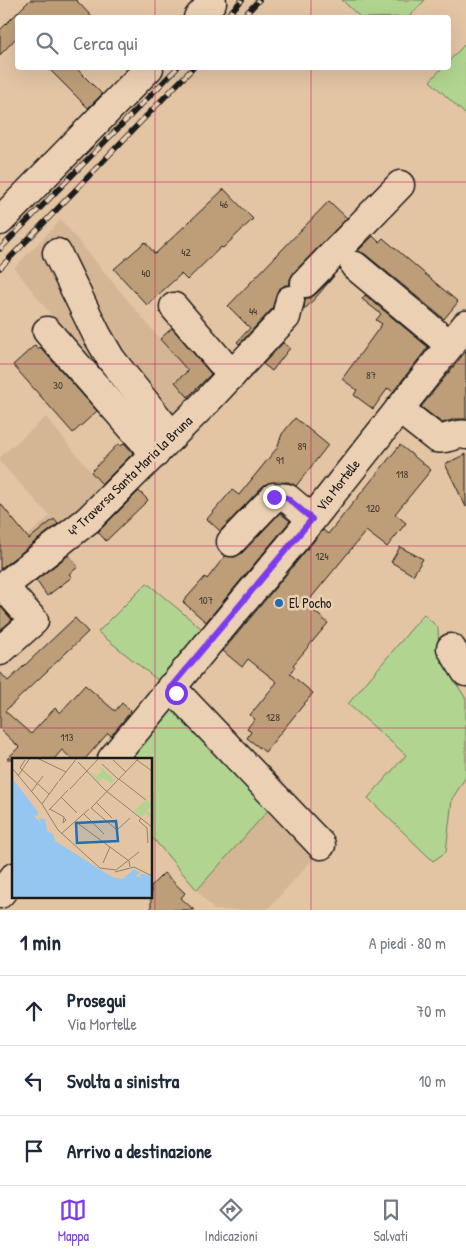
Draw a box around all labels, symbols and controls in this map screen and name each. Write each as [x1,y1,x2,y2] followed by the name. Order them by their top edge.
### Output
[15,15,451,70] search box
[33,29,61,57] icon: search
[73,30,138,56] text: Cerca qui
[220,197,229,211] house number: 46
[181,245,191,259] house number: 42
[141,266,151,280] house number: 40
[249,304,257,318] house number: 44
[366,368,376,382] house number: 87
[53,378,63,392] house number: 30
[63,411,196,540] street label: 4ª Traversa Santa Maria la Bruna
[298,439,306,453] house number: 89
[276,453,284,467] house number: 91
[311,454,364,515] street label: Via Mortelle
[396,467,409,481] house number: 118
[263,486,286,509] route end
[366,501,380,515] house number: 120
[315,549,329,563] house number: 124
[199,593,213,607] house number: 107
[289,593,332,612] place label: El Pocho
[273,597,285,609] marker: El Pocho
[165,682,188,705] route start
[266,710,280,724] house number: 128
[61,730,74,744] house number: 113
[12,758,152,898] inset map
[20,928,61,957] text: 1 min
[369,932,446,954] text: A piedi · 80 m
[67,987,126,1013] text: Prosegui
[20,997,48,1025] icon: ahead
[416,1000,446,1022] text: 70 m
[67,1013,137,1035] text: Via Mortelle
[20,1067,48,1095] icon: left
[67,1068,179,1094] text: Svolta a sinistra
[418,1070,446,1092] text: 10 m
[20,1137,48,1165] icon: arrive
[67,1138,212,1164] text: Arrivo a destinazione
[58,1196,89,1245] tab: Mappa
[205,1196,258,1245] tab: Indicazioni
[374,1196,408,1245] tab: Salvati

